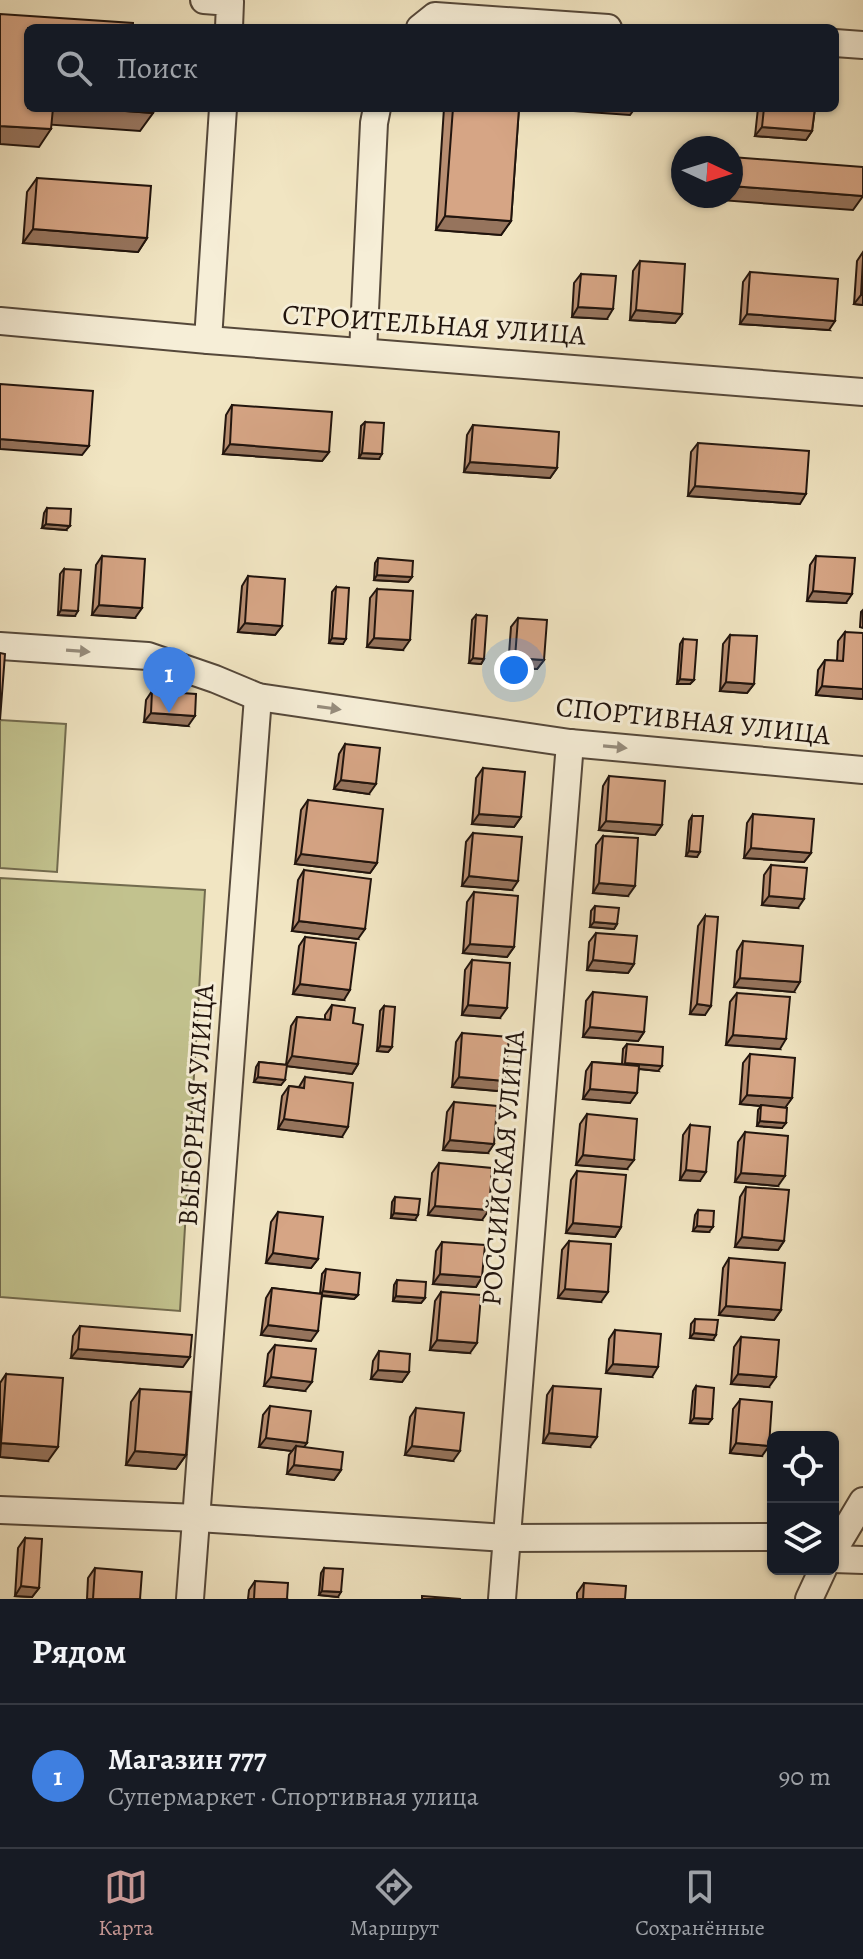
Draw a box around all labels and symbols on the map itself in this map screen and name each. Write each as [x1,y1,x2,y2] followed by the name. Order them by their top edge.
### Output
[671,136,743,208] north arrow
[281,295,588,355] street label: СТРОИТЕЛЬНАЯ УЛИЦА
[66,645,91,658] one-way arrow
[143,647,195,713] pin: 1
[494,650,534,690] your location
[554,688,833,754] street label: СПОРТИВНАЯ УЛИЦА
[317,702,342,715] one-way arrow
[603,741,628,754] one-way arrow
[169,982,223,1227] street label: ВЫБОРНАЯ УЛИЦА
[472,1028,534,1307] street label: РОССИЙСКАЯ УЛИЦА

